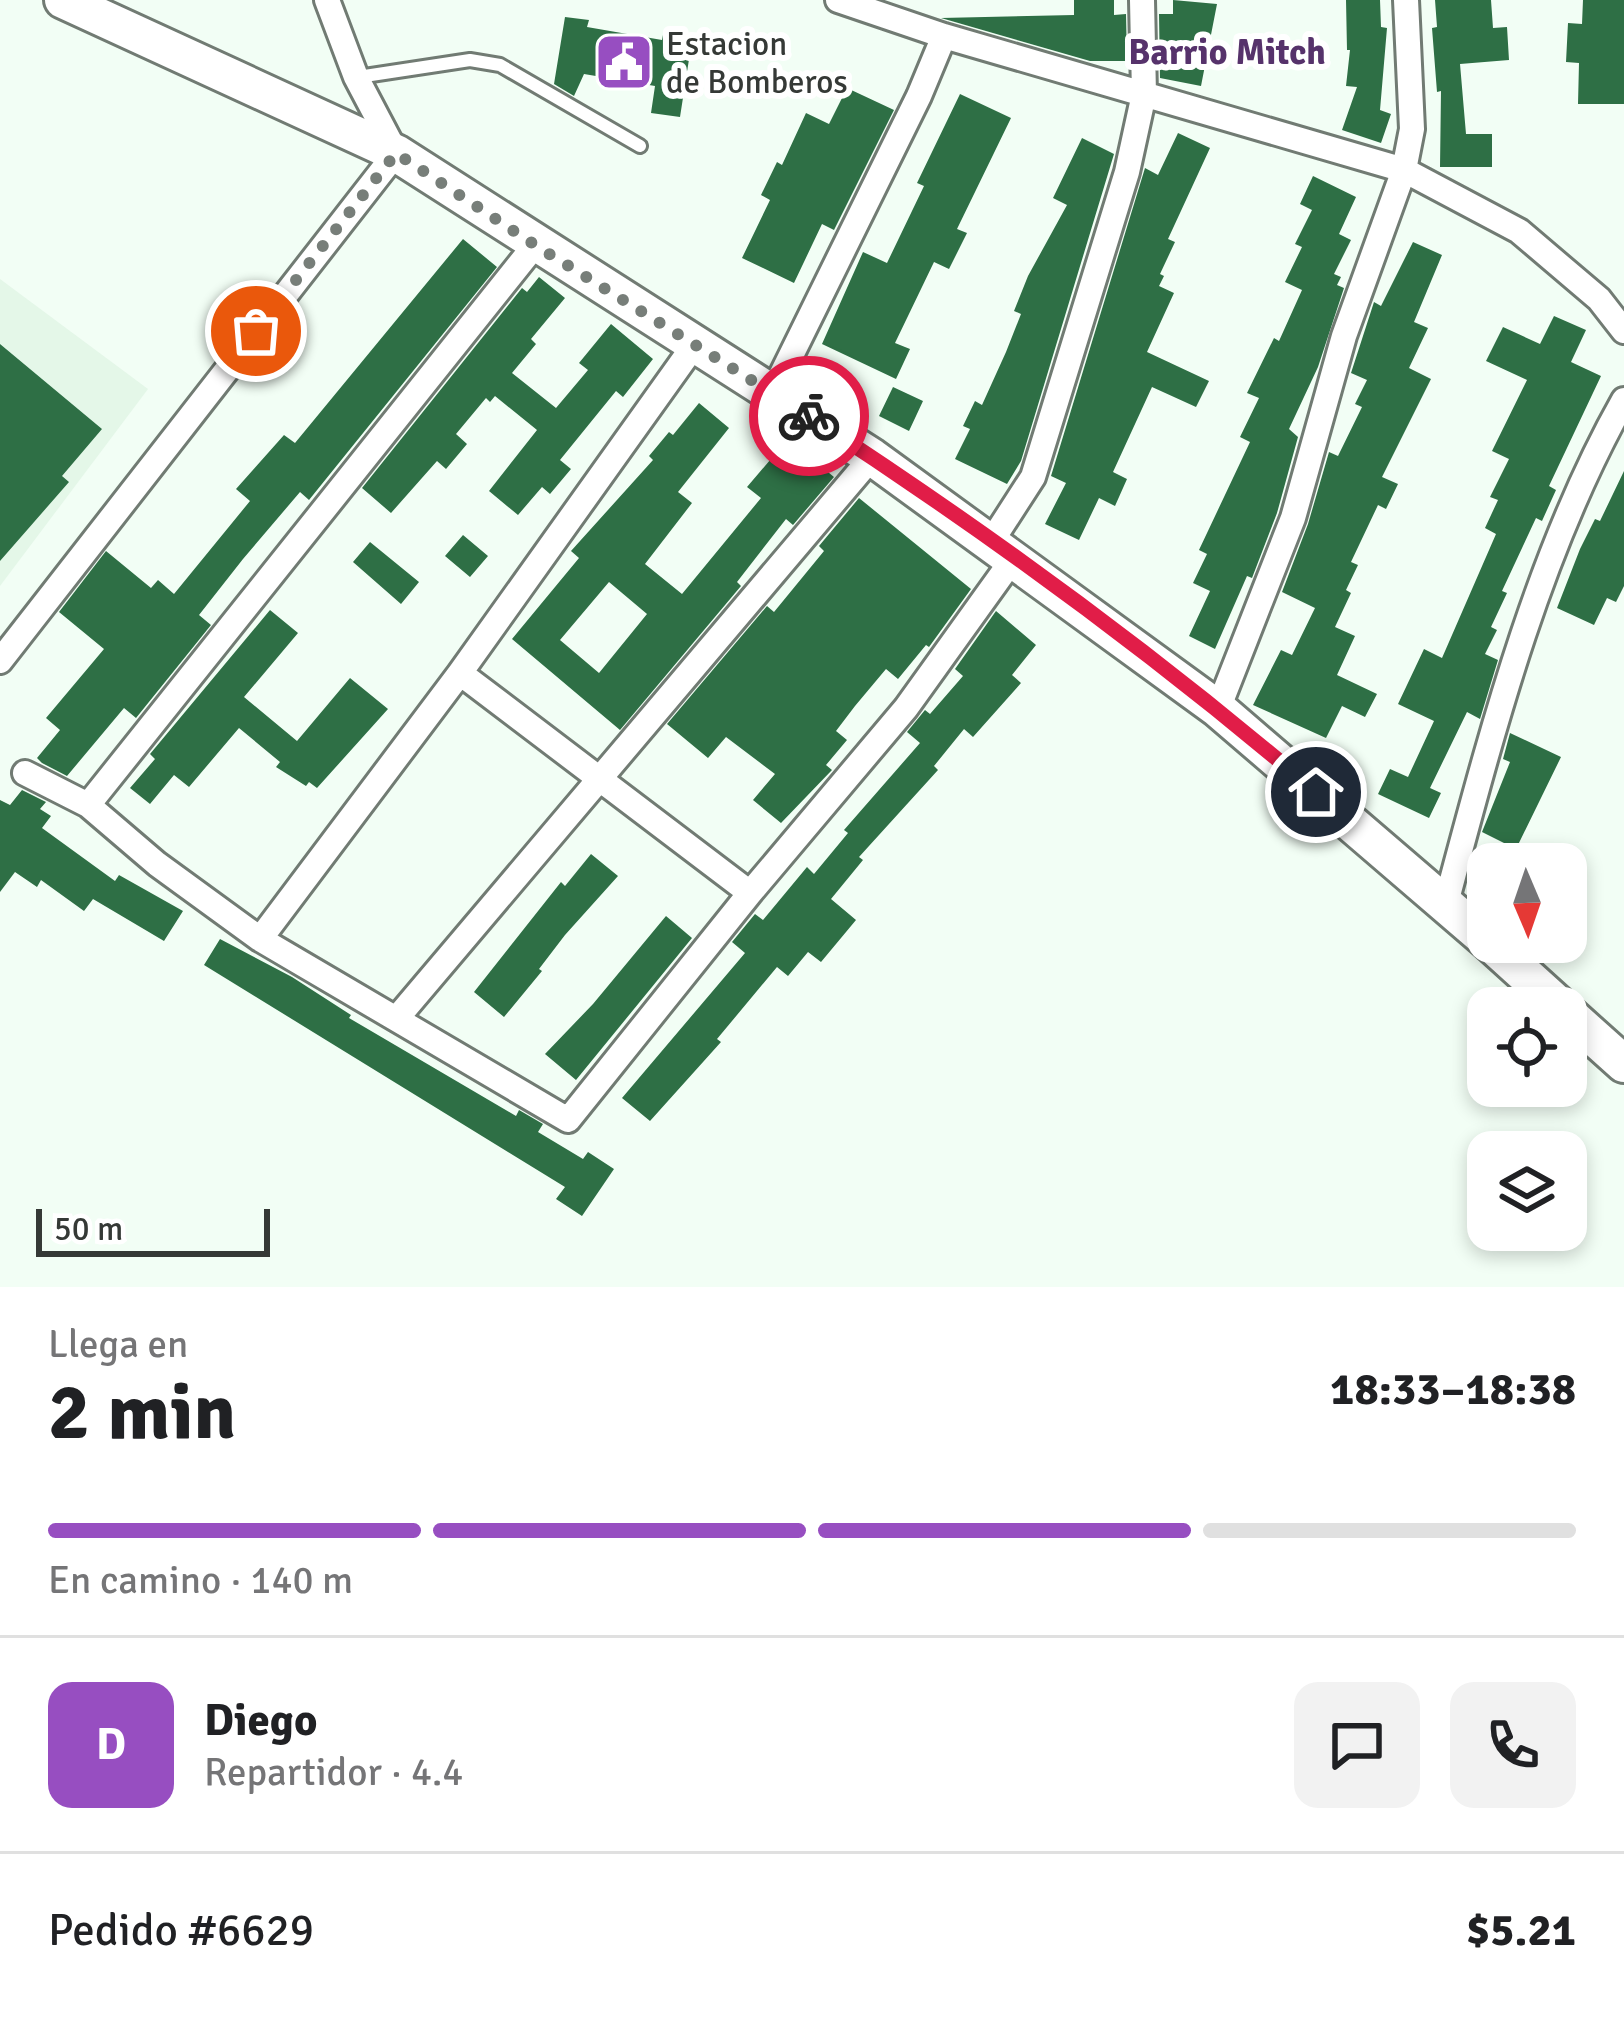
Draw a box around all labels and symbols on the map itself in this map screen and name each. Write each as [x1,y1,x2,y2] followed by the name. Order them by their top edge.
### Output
[666,24,848,103] place label: Estacion de Bomberos
[1128,30,1326,75] district label: Barrio Mitch
[593,31,655,93] public building icon: Estacion de Bomberos
[205,280,307,382] pin
[749,356,869,476] courier
[1265,741,1367,843] pin
[1467,843,1587,963] north arrow
[36,1203,270,1256] scale bar

